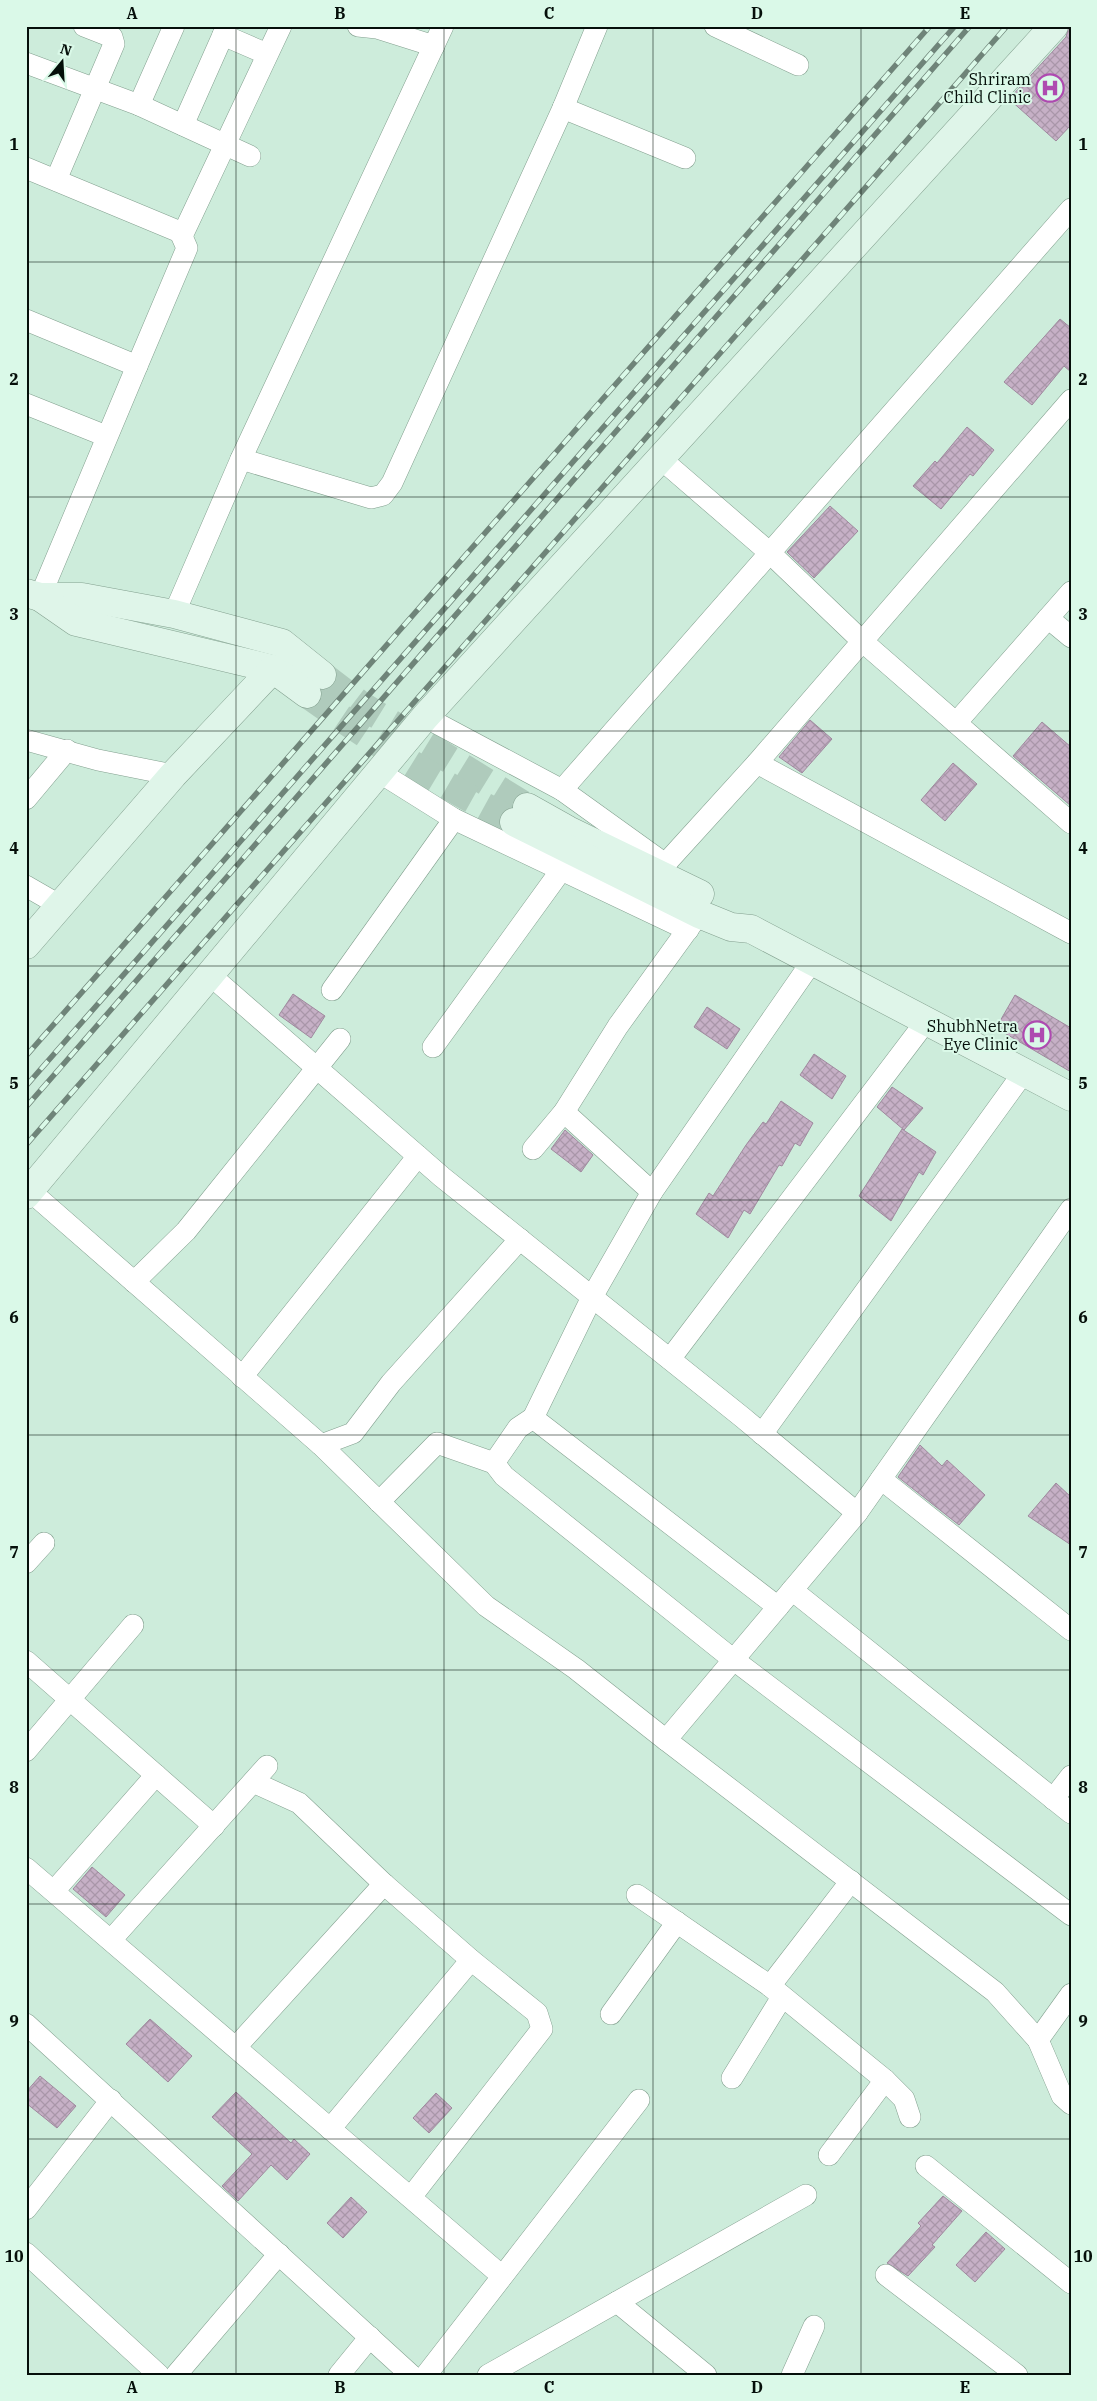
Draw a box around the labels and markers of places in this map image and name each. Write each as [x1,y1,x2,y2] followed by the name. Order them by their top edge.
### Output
[944,69,1031,107] place label: Shriram Child Clinic
[1035,73,1065,103] hospital icon: Shriram Child Clinic
[927,1016,1018,1054] place label: ShubhNetra Eye Clinic
[1022,1020,1052,1050] hospital icon: ShubhNetra Eye Clinic

